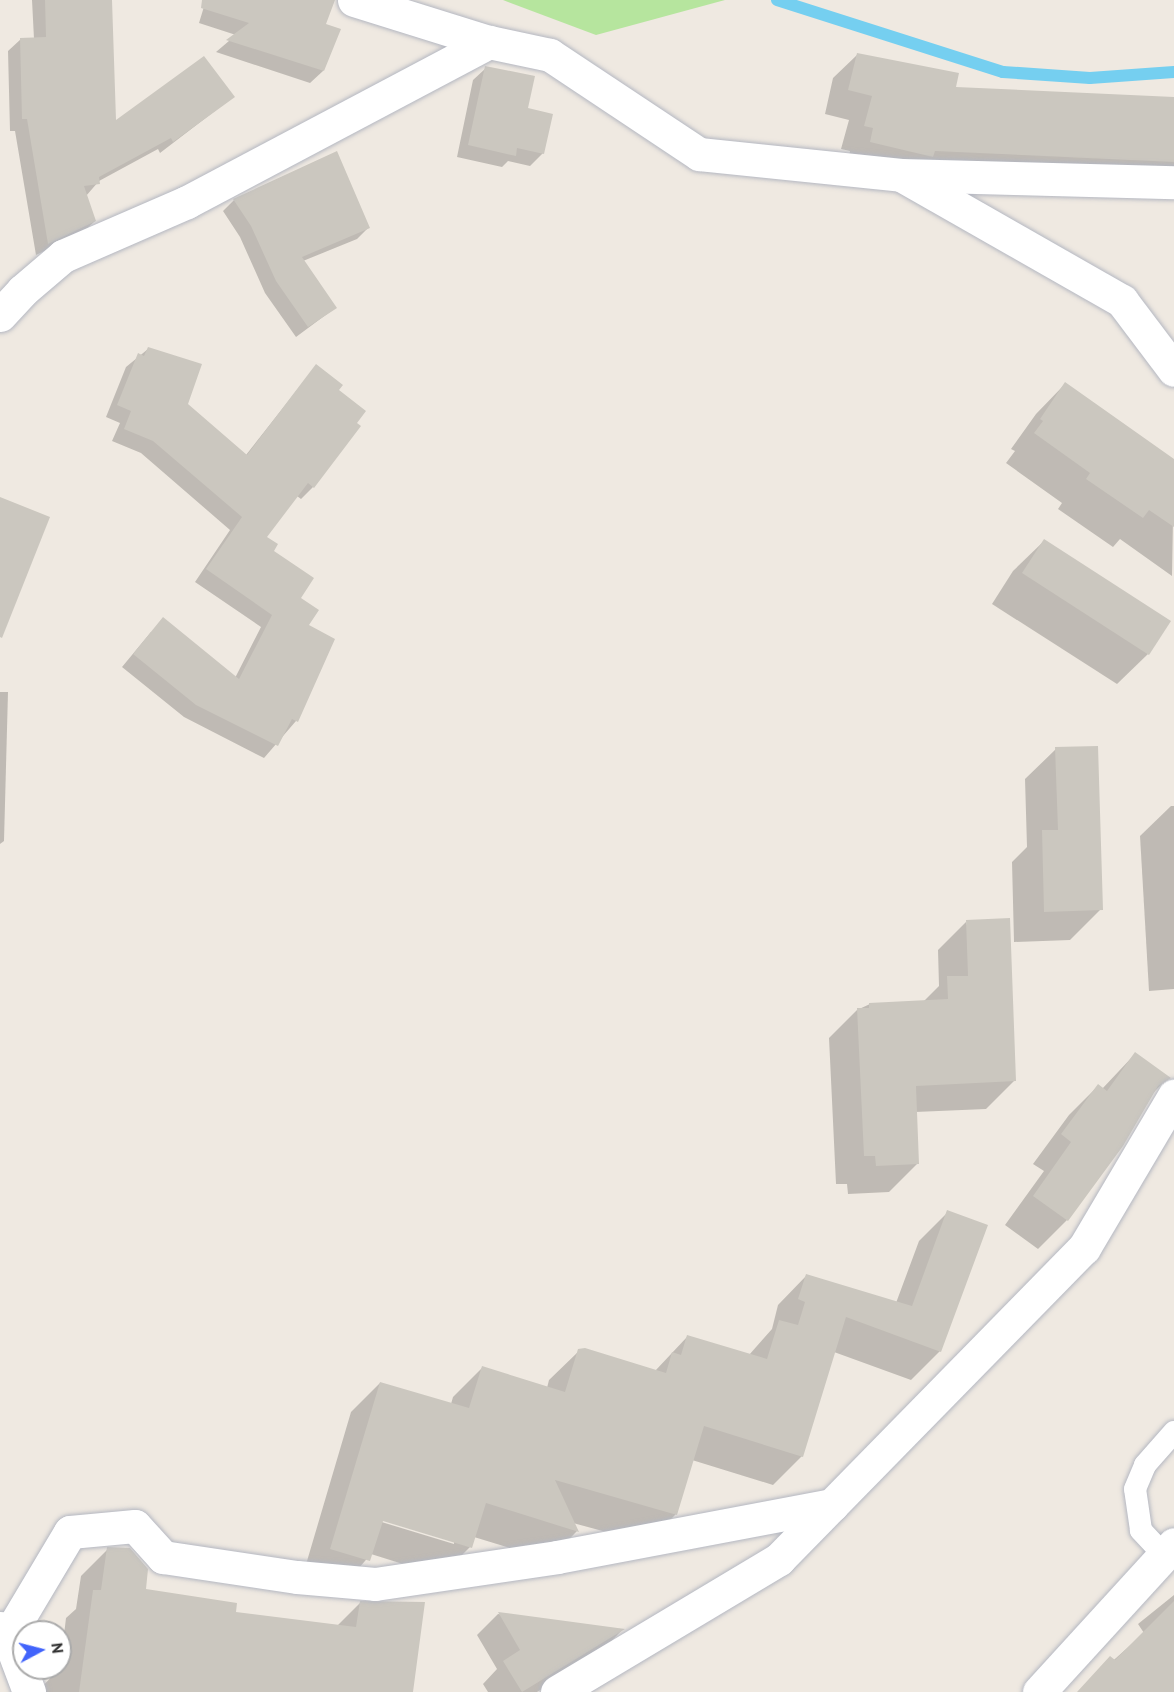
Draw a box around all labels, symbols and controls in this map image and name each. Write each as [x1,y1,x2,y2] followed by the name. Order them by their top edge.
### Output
[12,1620,72,1680] north arrow
[47,1642,68,1654] text: N

